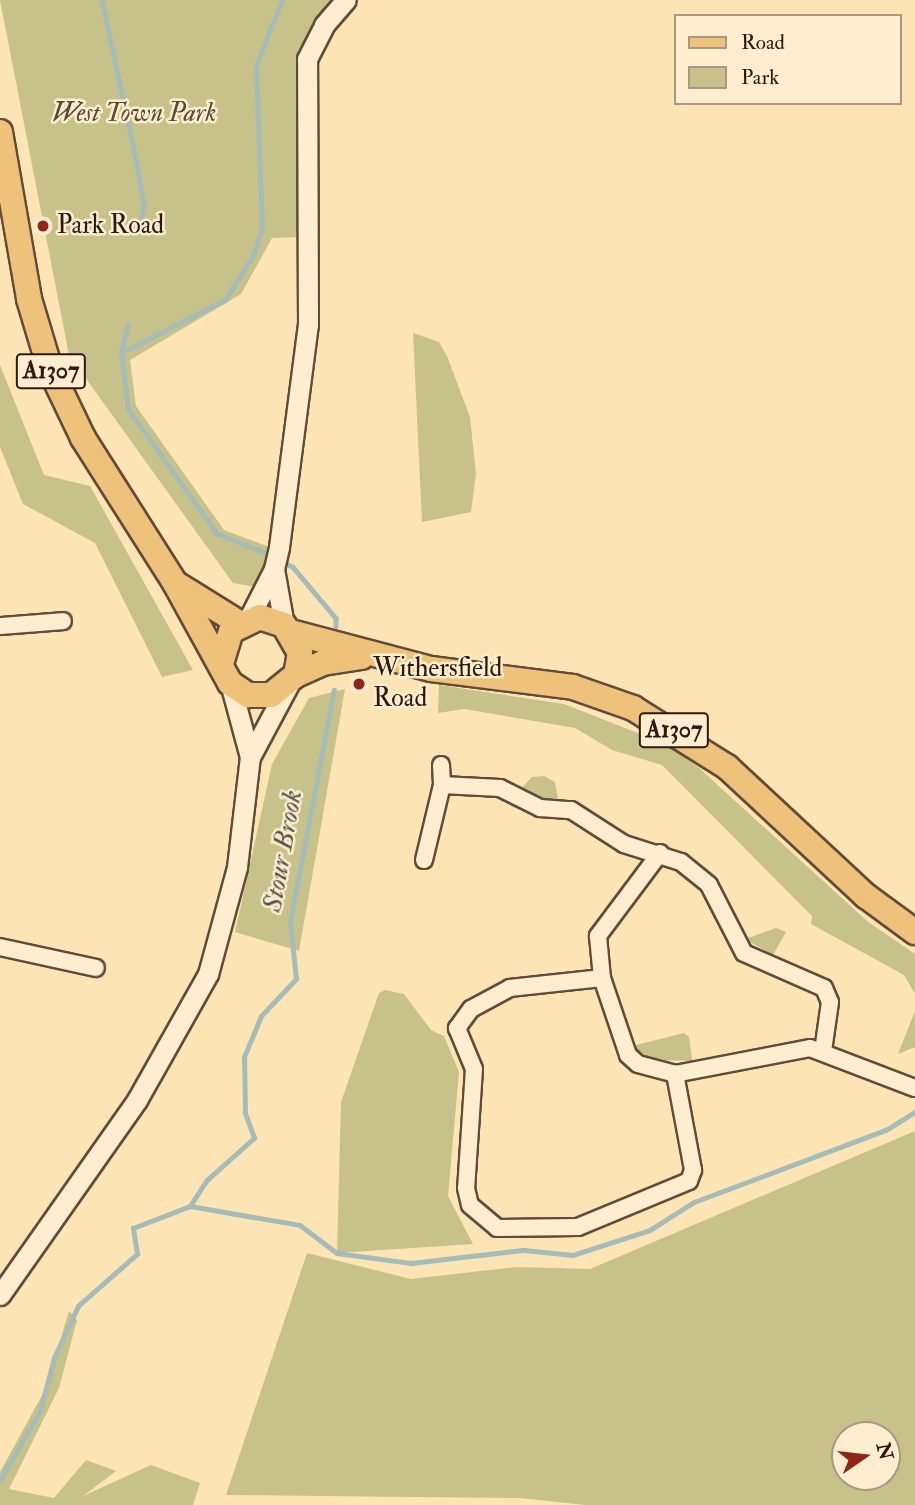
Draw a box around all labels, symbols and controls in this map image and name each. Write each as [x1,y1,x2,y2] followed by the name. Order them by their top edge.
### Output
[674,14,901,105] legend
[741,29,785,56] text: Road
[741,64,779,91] text: Park
[52,98,216,130] park label: West Town Park
[57,210,164,242] place label: Park Road
[35,218,51,234] marker: Park Road
[14,350,88,392] road number: A1307
[373,653,502,714] place label: Withersfield Road
[351,676,367,692] marker: Withersfield Road
[637,710,711,750] road number: A1307
[256,788,310,914] water label: Stour Brook
[831,1421,901,1491] north arrow
[871,1440,898,1463] text: N

